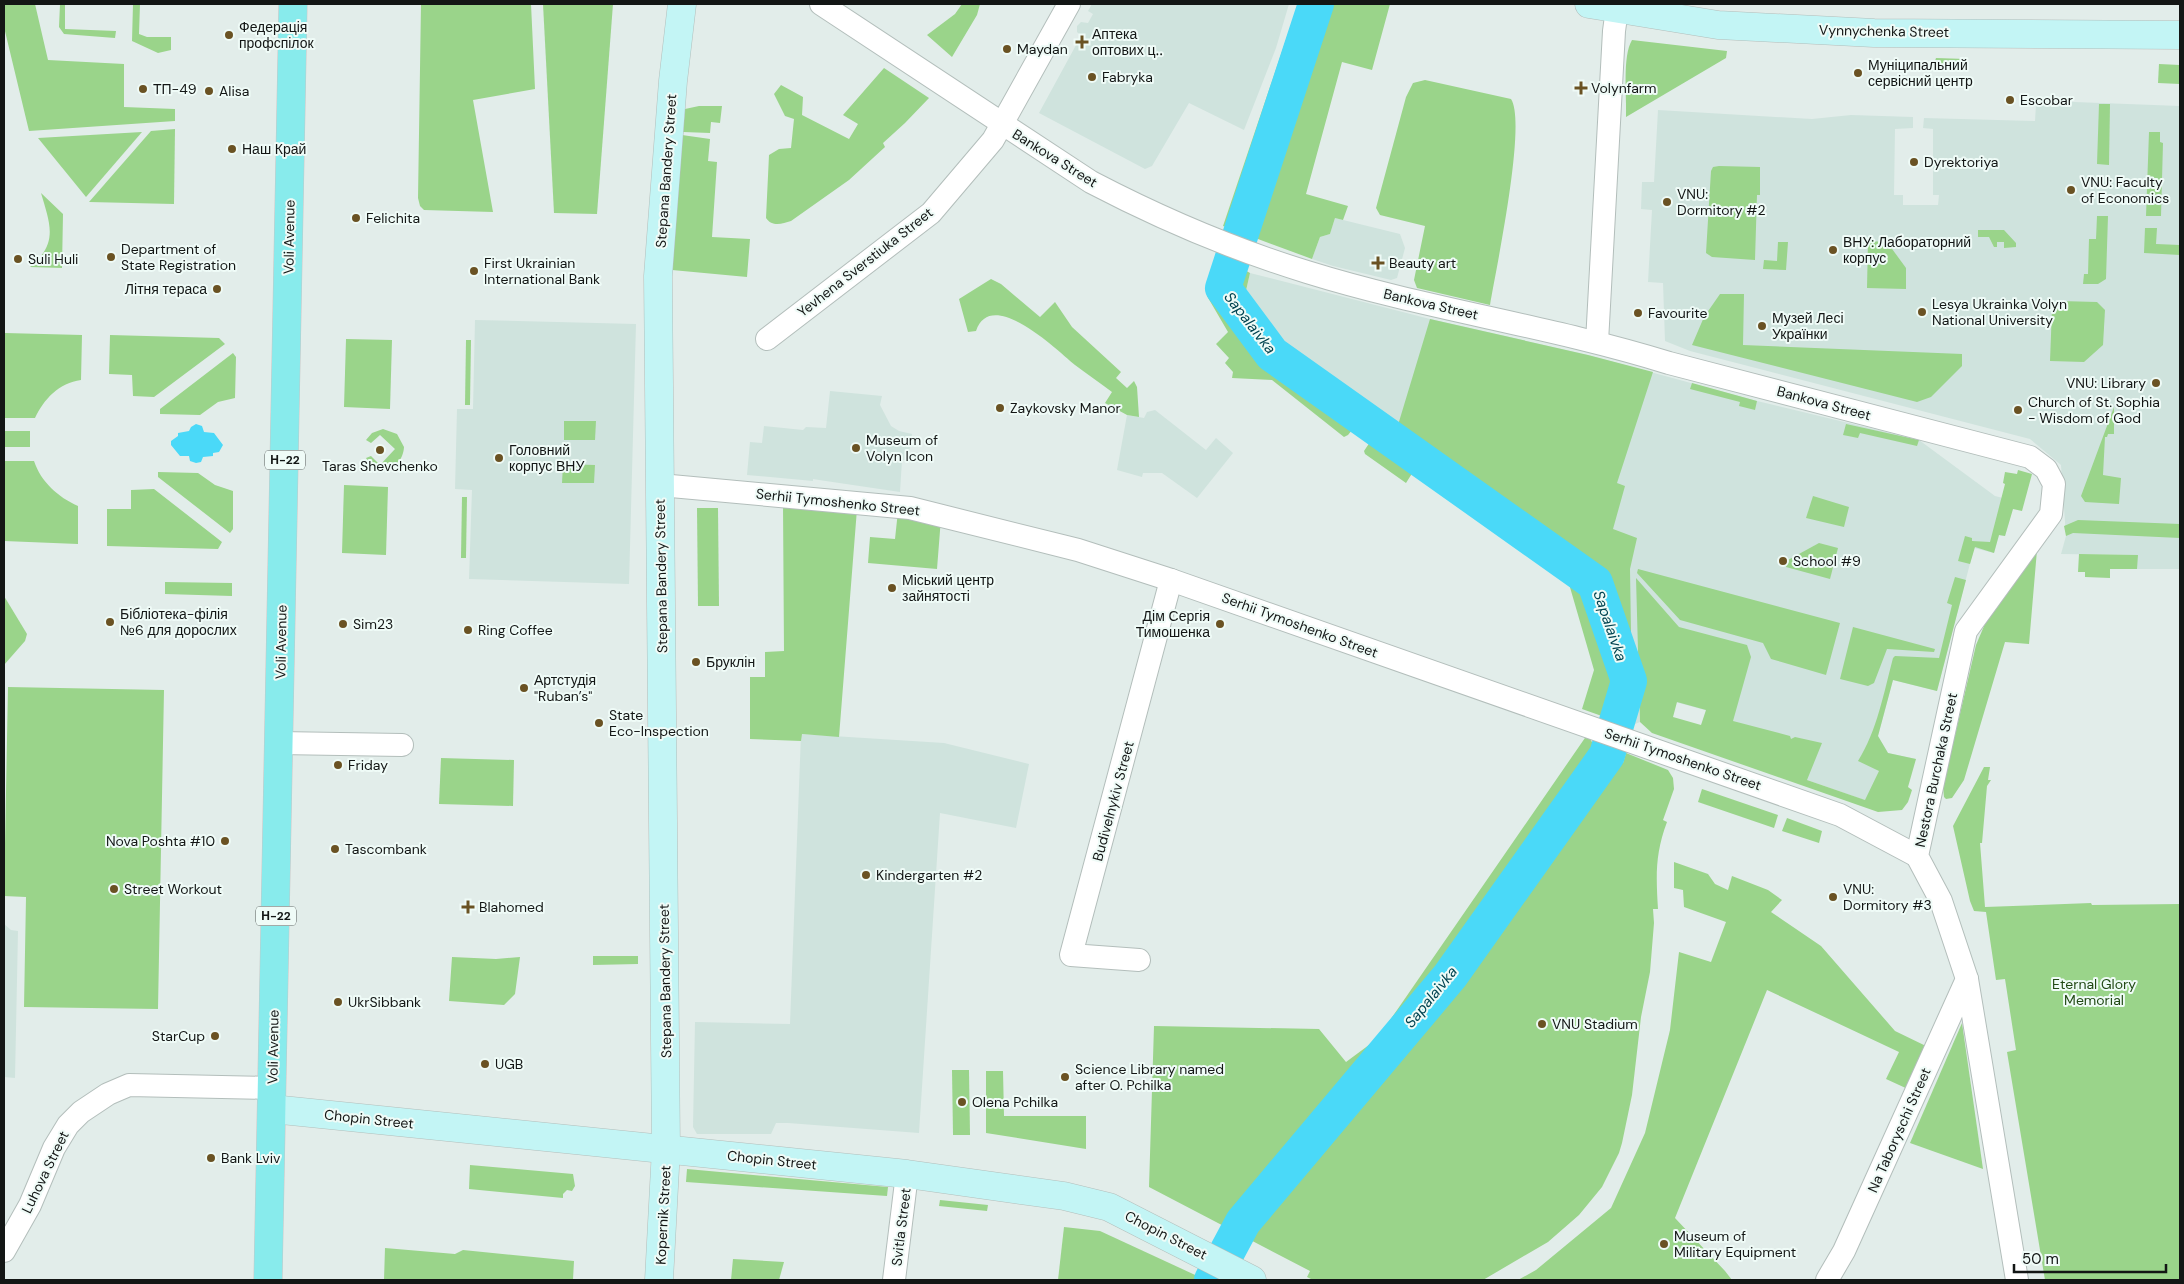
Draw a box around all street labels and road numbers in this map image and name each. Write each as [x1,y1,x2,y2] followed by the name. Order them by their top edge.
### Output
[1819,21,1949,41] street label: Vynnychenka Street
[652,93,680,249] street label: Stepana Bandery Street
[1009,125,1101,191] street label: Bankova Street
[279,200,299,274] street label: Voli Avenue
[794,203,936,321] street label: Yevhena Sverstiuka Street
[1382,284,1480,324] street label: Bankova Street
[1775,382,1873,424] street label: Bankova Street
[265,450,305,470] road number: Н-22
[755,484,921,520] street label: Serhii Tymoshenko Street
[651,499,671,653] street label: Stepana Bandery Street
[1219,588,1381,662] street label: Serhii Tymoshenko Street
[271,605,291,679] street label: Voli Avenue
[1911,691,1961,849] street label: Nestora Burchaka Street
[1602,724,1764,794] street label: Serhii Tymoshenko Street
[1088,739,1138,863] street label: Budivelnykiv Street
[655,904,675,1058] street label: Stepana Bandery Street
[256,906,296,926] road number: Н-22
[263,1010,283,1084] street label: Voli Avenue
[1863,1065,1935,1195] street label: Na Taboryschi Street
[323,1105,415,1133] street label: Chopin Street
[17,1128,73,1216] street label: Luhova Street
[726,1146,818,1174] street label: Chopin Street
[651,1165,675,1265] street label: Kopernik Street
[887,1187,915,1267] street label: Svitla Street
[1122,1207,1210,1263] street label: Chopin Street

